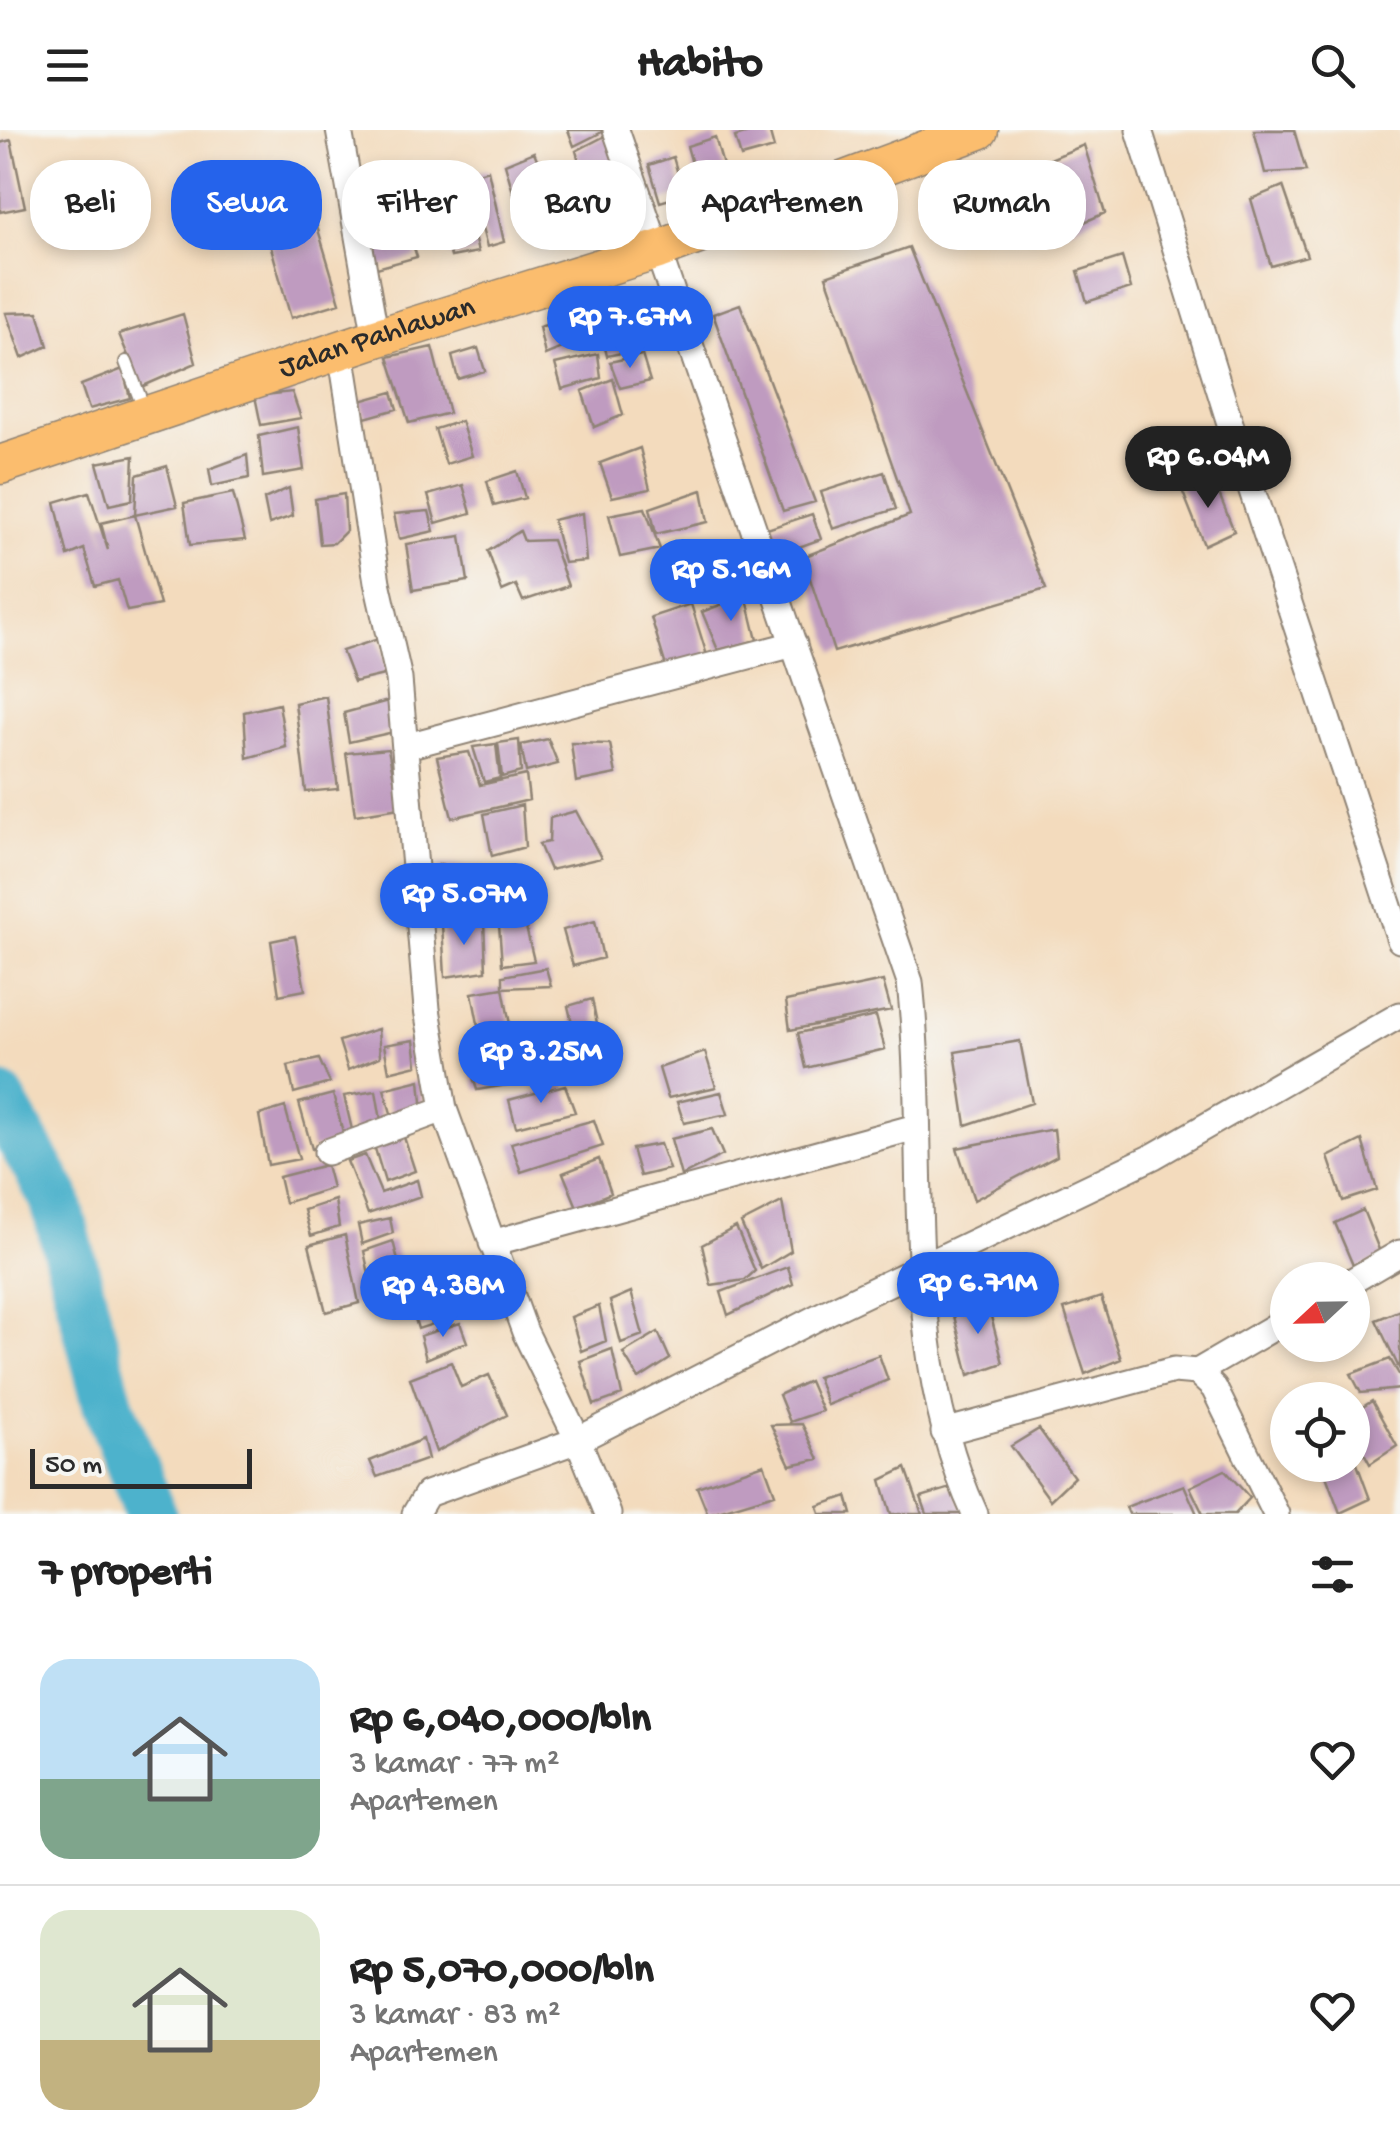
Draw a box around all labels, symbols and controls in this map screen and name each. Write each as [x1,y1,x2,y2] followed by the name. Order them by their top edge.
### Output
[40,38,95,93] icon: menu
[1305,38,1360,93] icon: search
[637,39,763,92] text: Habito
[30,160,151,250] chip: Beli
[171,160,322,250] chip: Sewa
[342,160,490,250] chip: Filter
[510,160,646,250] chip: Baru
[666,160,898,250] chip: Apartemen
[918,160,1086,250] chip: Rumah
[527,286,733,371] pin: Rp 7.67M
[275,291,480,387] street label: Jalan Pahlawan
[569,299,691,337] text: Rp 7.67M
[1105,426,1311,511] pin: Rp 6.04M
[1147,439,1269,477] text: Rp 6.04M
[628,539,834,624] pin: Rp 5.16M
[672,552,790,590] text: Rp 5.16M
[361,863,567,948] pin: Rp 5.07M
[402,876,526,914] text: Rp 5.07M
[438,1021,644,1106] pin: Rp 3.25M
[480,1034,602,1072] text: Rp 3.25M
[875,1252,1081,1337] pin: Rp 6.71M
[340,1255,546,1340] pin: Rp 4.38M
[1270,1262,1370,1362] north arrow
[1270,1262,1370,1482] map controls
[919,1265,1037,1303] text: Rp 6.71M
[382,1268,504,1306] text: Rp 4.38M
[1270,1382,1370,1482] button: locate
[30,1444,252,1488] scale bar
[45,1450,102,1483] text: 50 m
[1305,1547,1360,1602] icon: filters
[40,1550,213,1599] text: 7 properti
[350,1697,651,1746] text: Rp 6,040,000/bln
[120,1699,240,1819] icon: home
[1305,1732,1360,1787] icon: heart
[350,1746,559,1784] text: 3 kamar · 77 m²
[350,1784,498,1822] text: Apartemen
[350,1948,654,1997] text: Rp 5,070,000/bln
[120,1950,240,2070] icon: home
[1305,1983,1360,2038] icon: heart
[350,1997,560,2035] text: 3 kamar · 83 m²
[350,2035,498,2073] text: Apartemen

